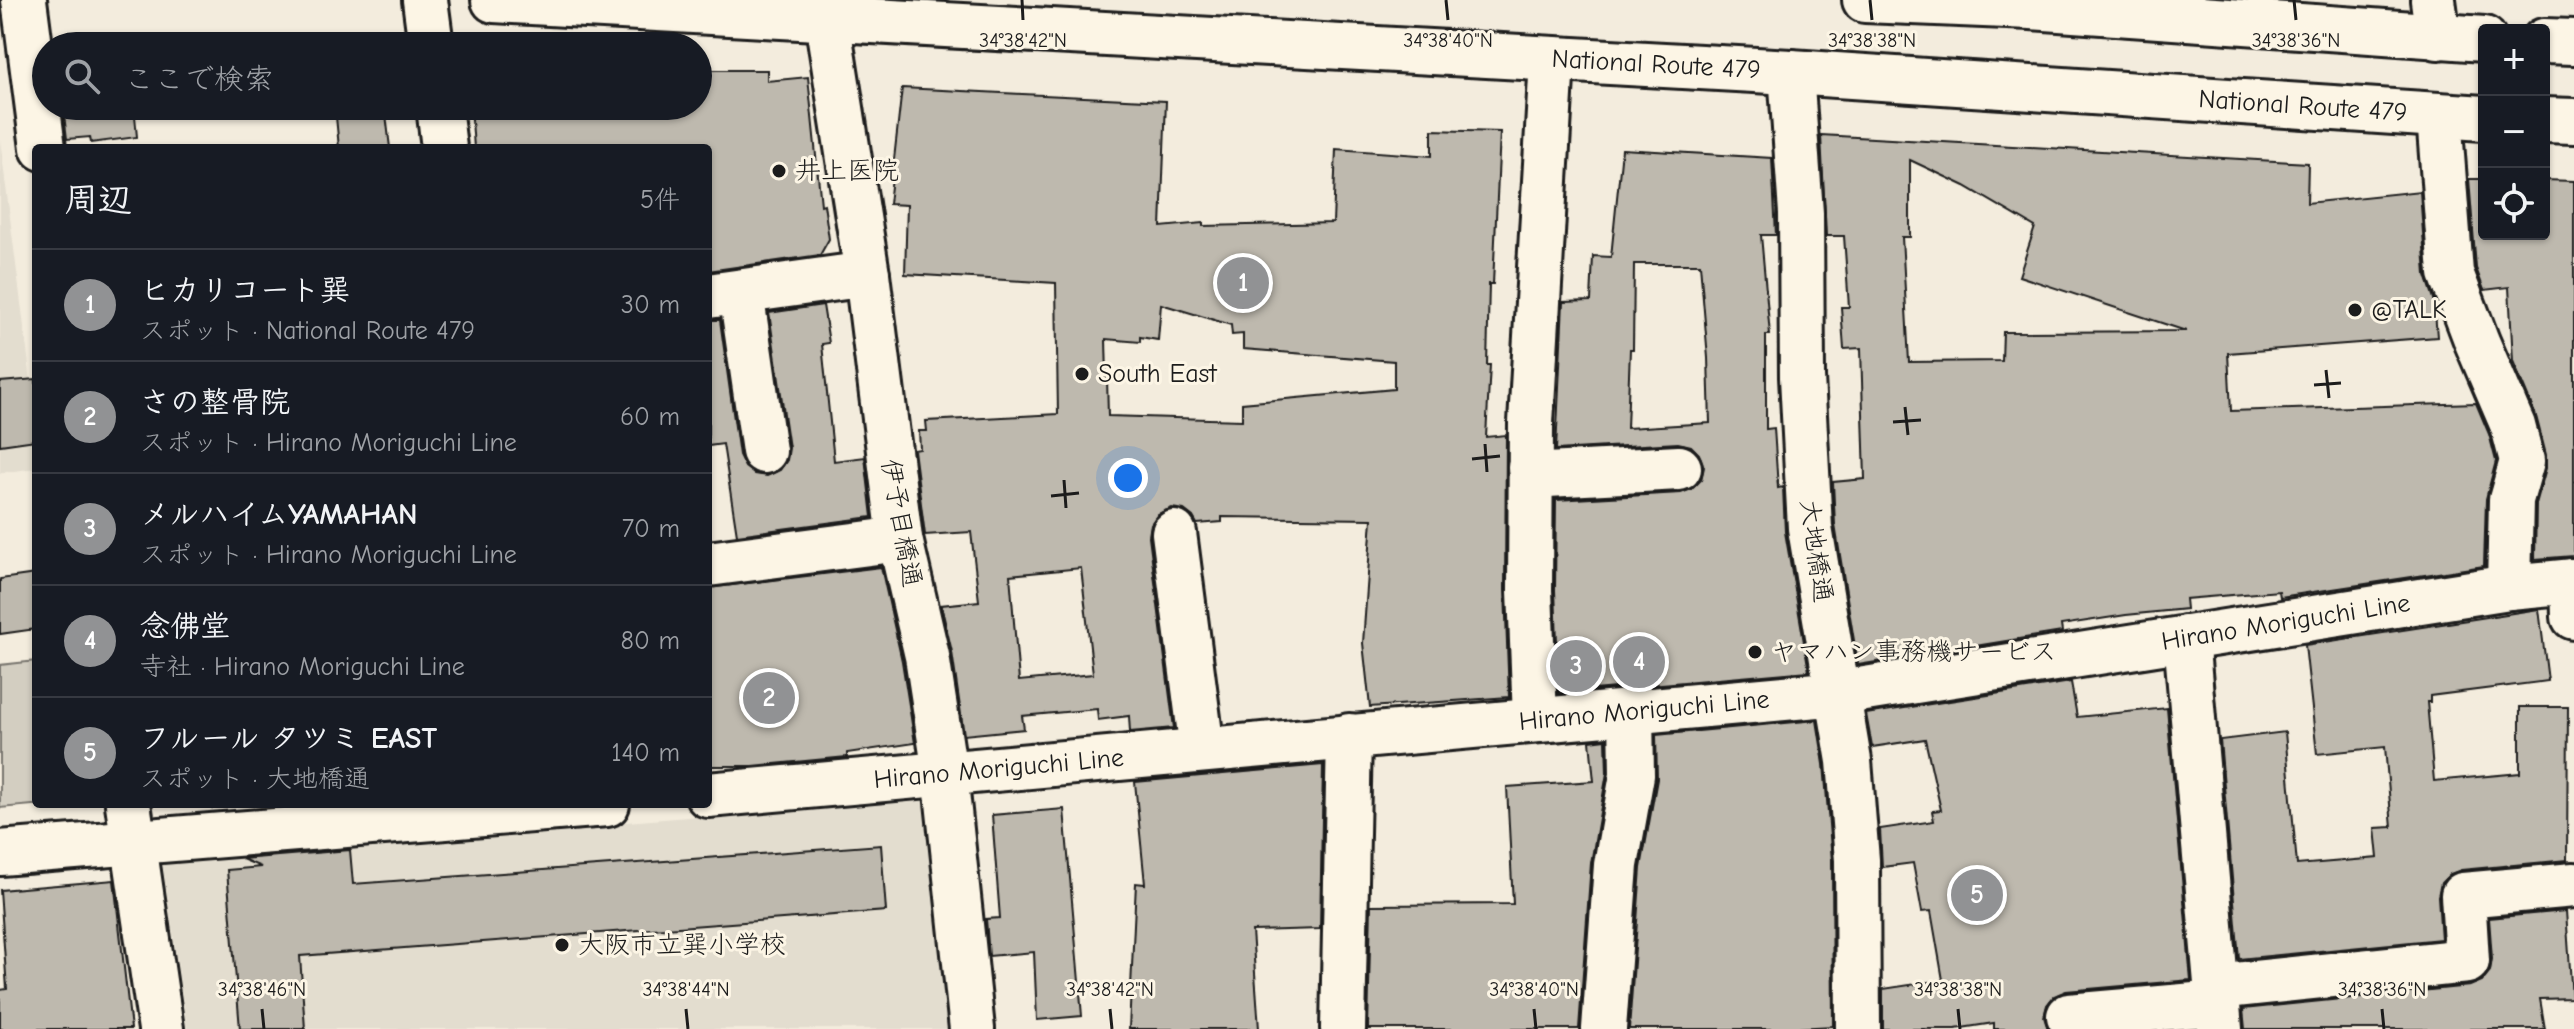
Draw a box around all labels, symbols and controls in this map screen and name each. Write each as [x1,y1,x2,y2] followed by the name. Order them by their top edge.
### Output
[2478,24,2550,240] map controls
[2478,24,2550,96] button: +
[979,29,1067,52] text: 34°38'42"N
[1403,29,1493,52] text: 34°38'40"N
[1828,29,1916,52] text: 34°38'38"N
[2252,29,2340,52] text: 34°38'36"N
[32,32,712,120] search box
[1551,44,1761,85] street label: National Route 479
[60,54,104,98] icon: search
[124,62,274,97] text: ここで検索
[2198,84,2408,128] street label: National Route 479
[2478,96,2550,168] button: −
[795,156,899,186] place label: 井上医院
[770,162,788,180] marker: 井上医院
[2478,168,2550,240] button: locate
[64,180,132,220] text: 周辺
[640,185,680,215] text: 5件
[1217,253,1269,313] pin: 1
[140,273,350,308] text: ヒカリコート巽
[85,290,95,320] text: 1
[621,290,680,320] text: 30 m
[2371,295,2447,325] place label: @TALK
[2346,301,2364,319] marker: @TALK
[140,316,475,346] text: スポット · National Route 479
[1098,359,1218,389] place label: South East
[1073,365,1091,383] marker: South East
[140,385,290,420] text: さの整骨院
[84,402,96,432] text: 2
[620,402,680,432] text: 60 m
[140,428,517,458] text: スポット · Hirano Moriguchi Line
[875,456,927,590] street label: 伊予目橋通
[1108,458,1148,498] your location
[140,497,418,532] text: メルハイムYAMAHAN
[1794,497,1838,605] street label: 大地橋通
[84,514,96,544] text: 3
[622,514,680,544] text: 70 m
[140,540,517,570] text: スポット · Hirano Moriguchi Line
[2159,588,2412,657] street label: Hirano Moriguchi Line
[140,609,230,644] text: 念佛堂
[84,626,96,656] text: 4
[621,626,680,656] text: 80 m
[1613,632,1665,692] pin: 4
[1550,636,1602,696] pin: 3
[1771,637,2056,667] place label: ヤマハン事務機サービス
[1746,643,1764,661] marker: ヤマハン事務機サービス
[140,652,465,682] text: 寺社 · Hirano Moriguchi Line
[743,668,795,728] pin: 2
[1518,684,1771,737] street label: Hirano Moriguchi Line
[140,721,437,756] text: フルール タツミ EAST
[83,738,97,768] text: 5
[611,738,680,768] text: 140 m
[872,743,1125,795] street label: Hirano Moriguchi Line
[140,764,370,794] text: スポット · 大地橋通
[1951,865,2003,925] pin: 5
[578,930,786,960] place label: 大阪市立巽小学校
[553,936,571,954] marker: 大阪市立巽小学校
[218,978,306,1001] text: 34°38'46"N
[642,978,730,1001] text: 34°38'44"N
[1066,978,1154,1001] text: 34°38'42"N
[1489,978,1579,1001] text: 34°38'40"N
[1914,978,2002,1001] text: 34°38'38"N
[2338,978,2426,1001] text: 34°38'36"N

